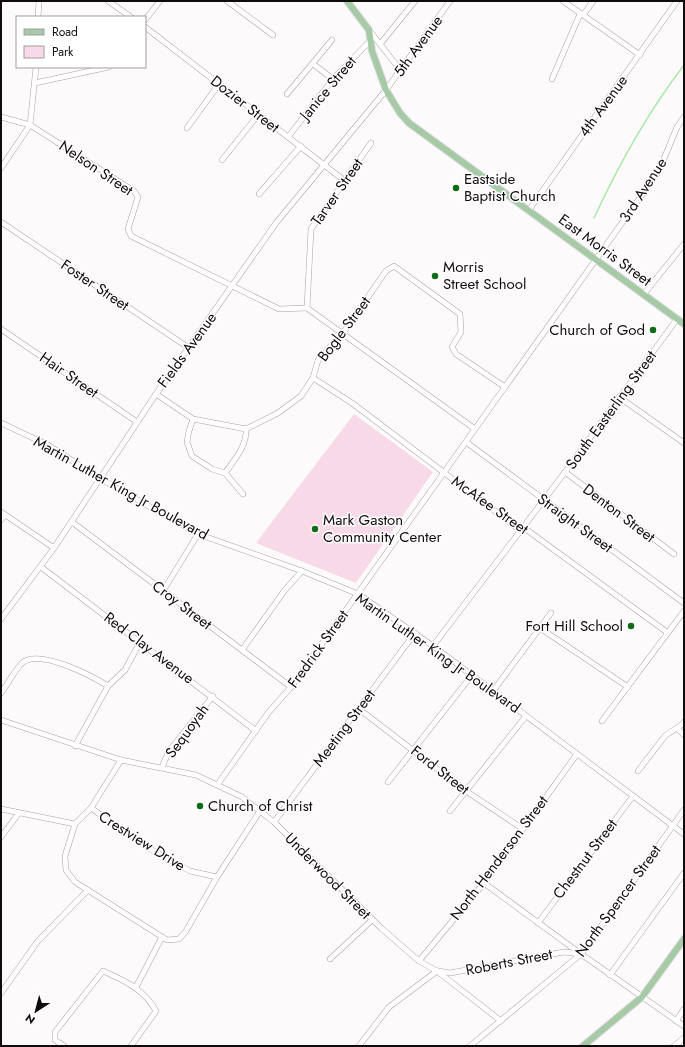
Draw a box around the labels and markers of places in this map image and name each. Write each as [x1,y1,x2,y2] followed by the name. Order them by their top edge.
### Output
[464,168,556,207] place label: Eastside Baptist Church
[451,183,461,193] marker: Eastside Baptist Church
[443,256,526,295] place label: Morris Street School
[430,271,440,281] marker: Morris Street School
[549,319,645,341] place label: Church of God
[648,325,658,335] marker: Church of God
[323,509,442,548] place label: Mark Gaston Community Center
[310,524,320,534] marker: Mark Gaston Community Center
[525,615,623,637] place label: Fort Hill School
[626,621,636,631] marker: Fort Hill School
[208,795,313,817] place label: Church of Christ
[195,801,205,811] marker: Church of Christ

